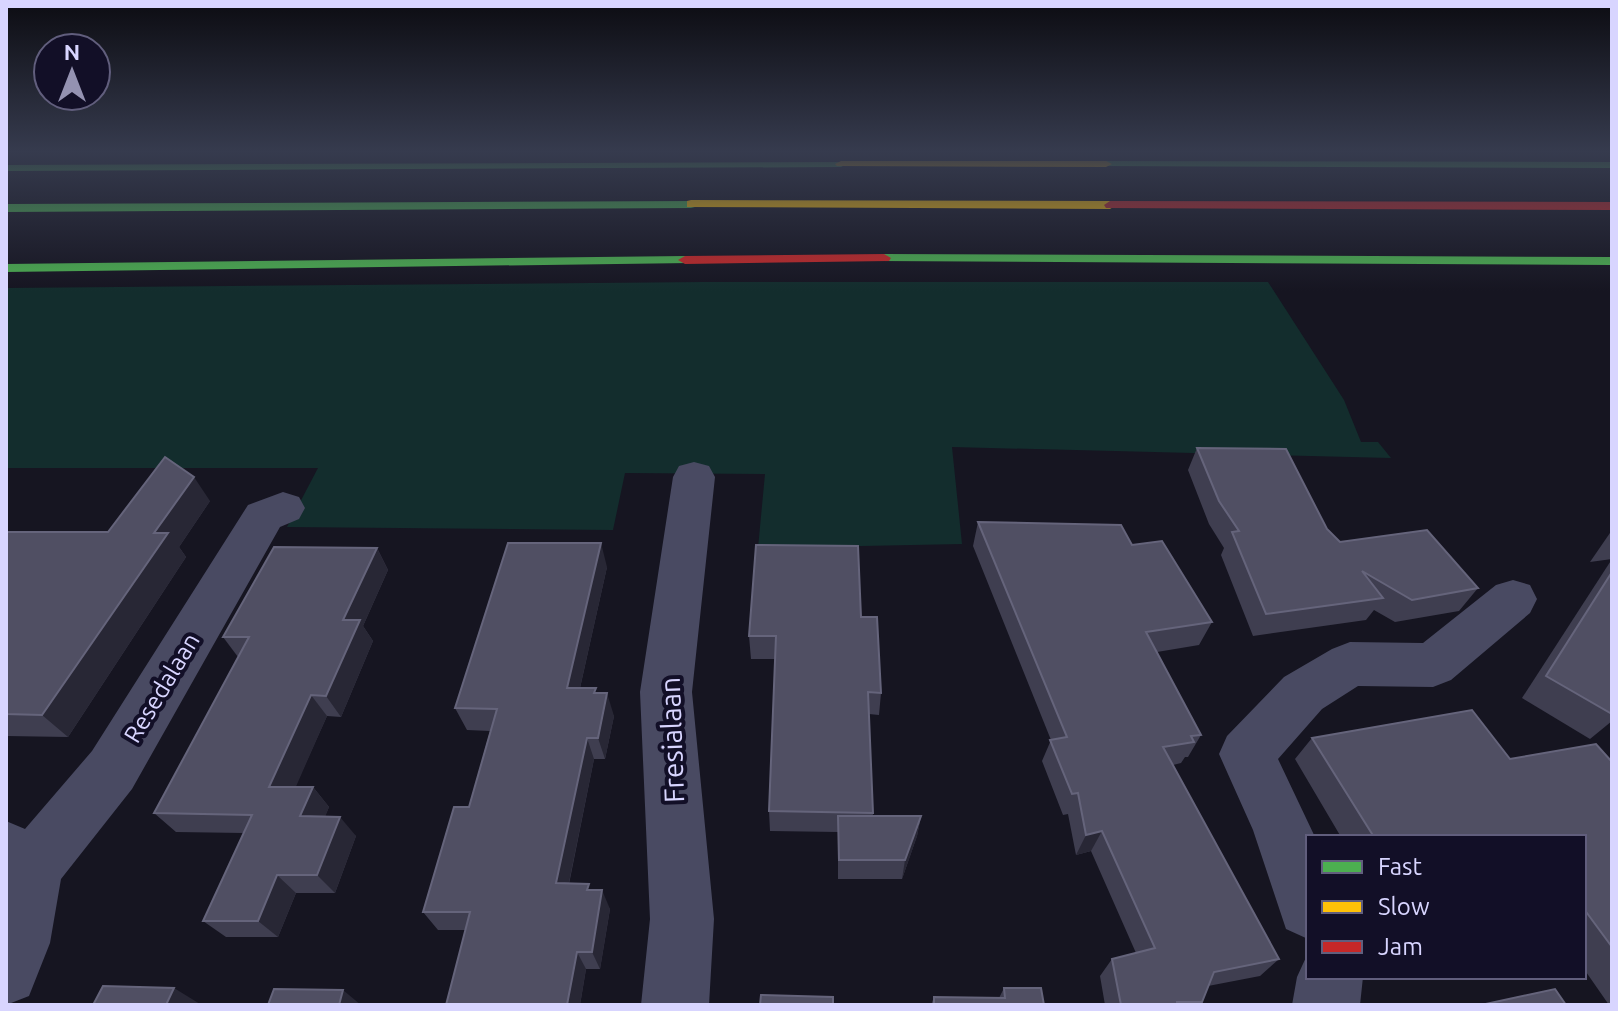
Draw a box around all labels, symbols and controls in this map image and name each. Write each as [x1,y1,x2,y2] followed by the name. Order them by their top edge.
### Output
[32,32,112,112] north arrow
[64,39,80,64] text: N
[118,628,205,747] street label: Resedalaan
[654,677,689,803] street label: Fresialaan
[1306,835,1586,979] legend
[1378,853,1422,880] text: Fast
[1378,893,1430,920] text: Slow
[1378,933,1423,960] text: Jam

